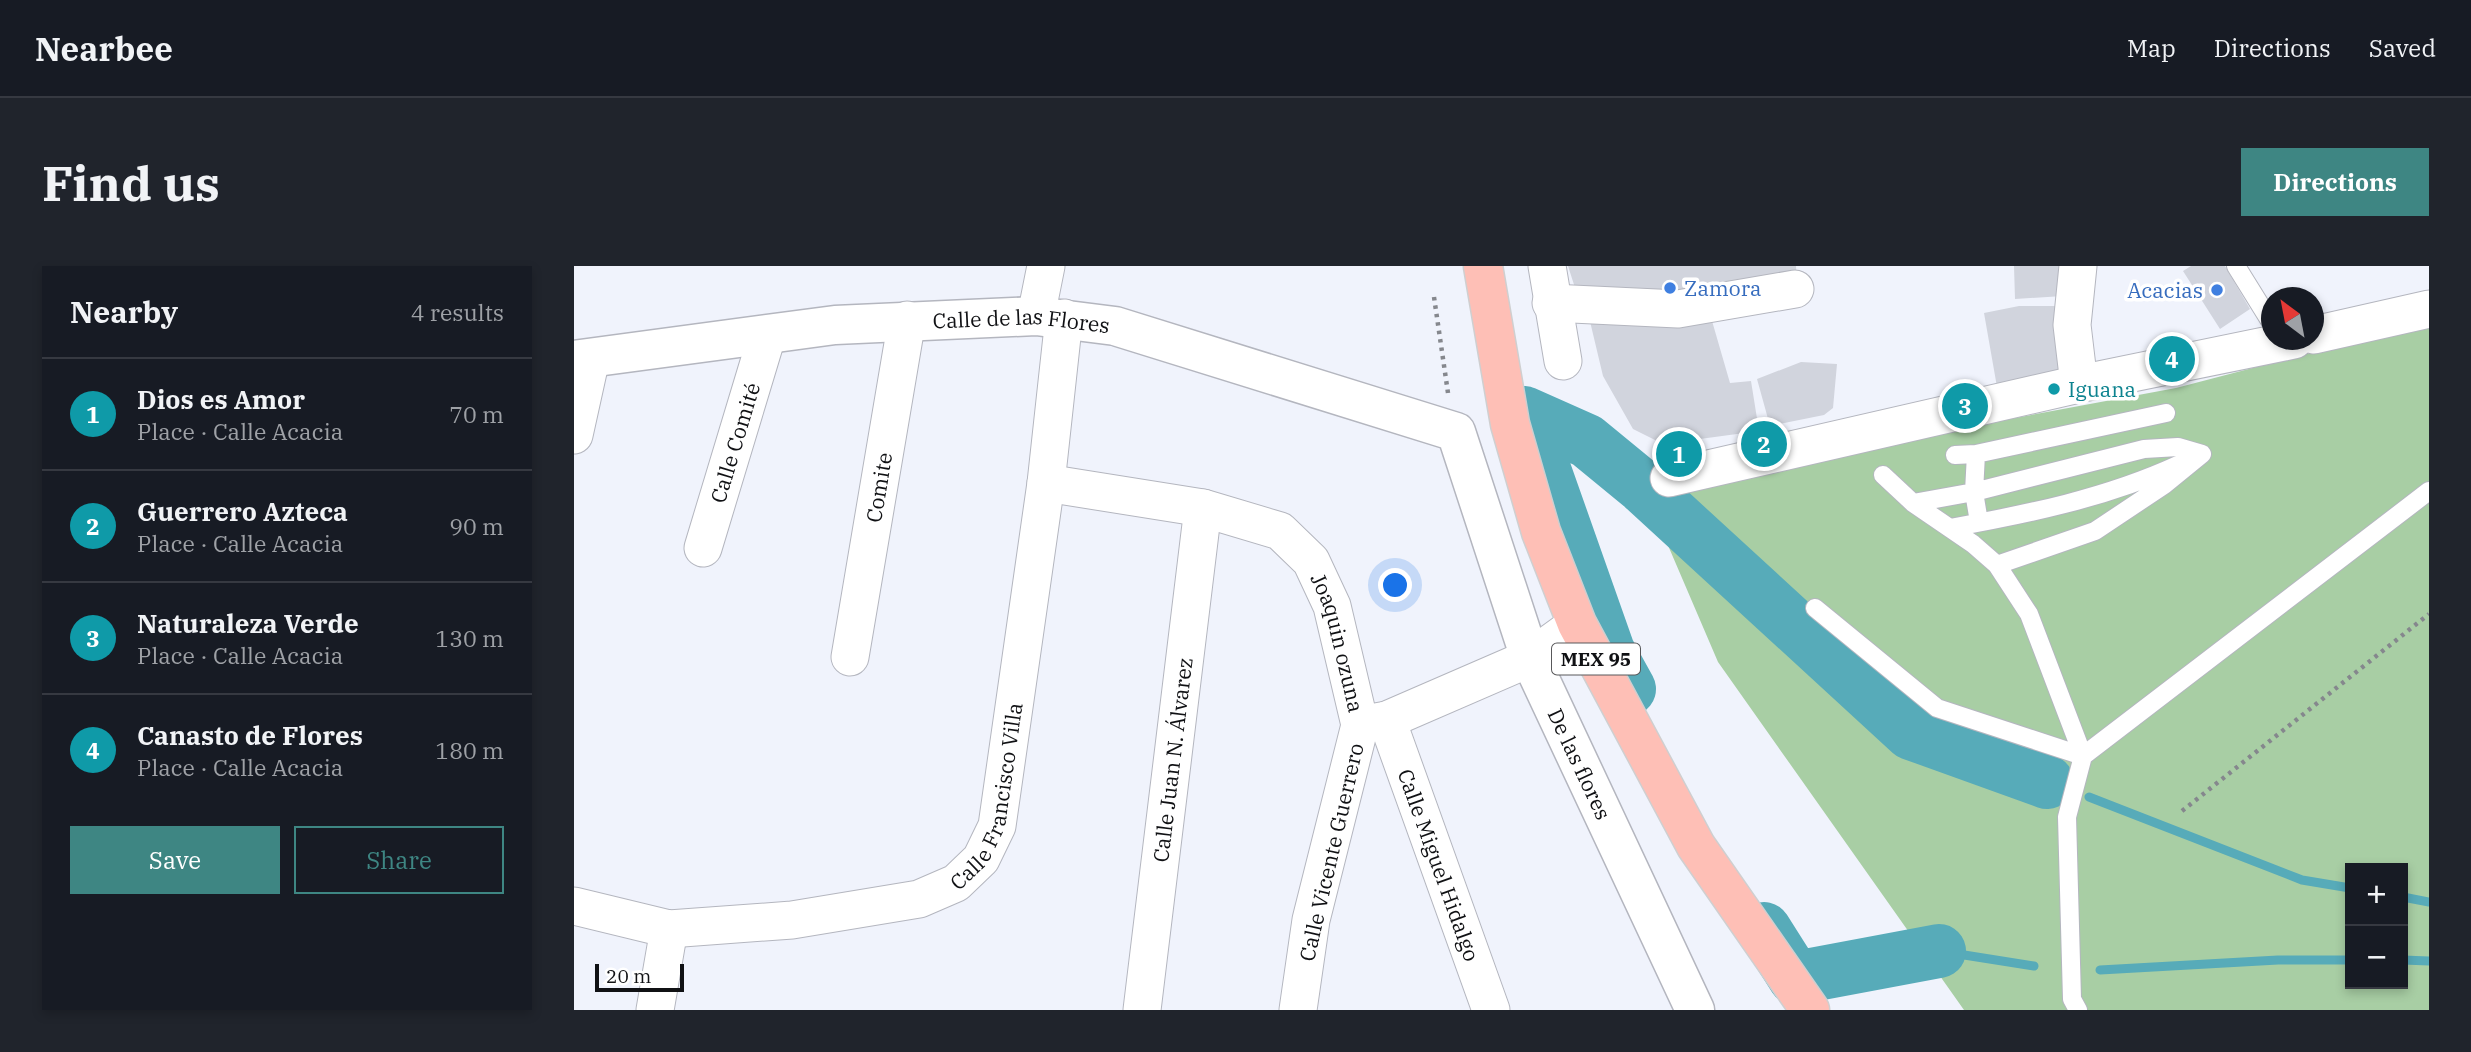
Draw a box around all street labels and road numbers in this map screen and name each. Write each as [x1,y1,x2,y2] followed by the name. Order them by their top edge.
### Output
[932,302,1111,339] street label: Calle de las Flores
[703,379,766,506] street label: Calle Comité
[859,450,898,525] street label: Comite
[1305,568,1371,715] street label: Joaquin ozuna
[1552,644,1640,674] road number: MEX 95
[1146,656,1199,864] street label: Calle Juan N. Álvarez
[943,701,1028,896] street label: Calle Francisco Villa
[1542,704,1618,824] street label: De las flores
[1292,740,1370,964] street label: Calle Vicente Guerrero
[1392,765,1486,965] street label: Calle Miguel Hidalgo

